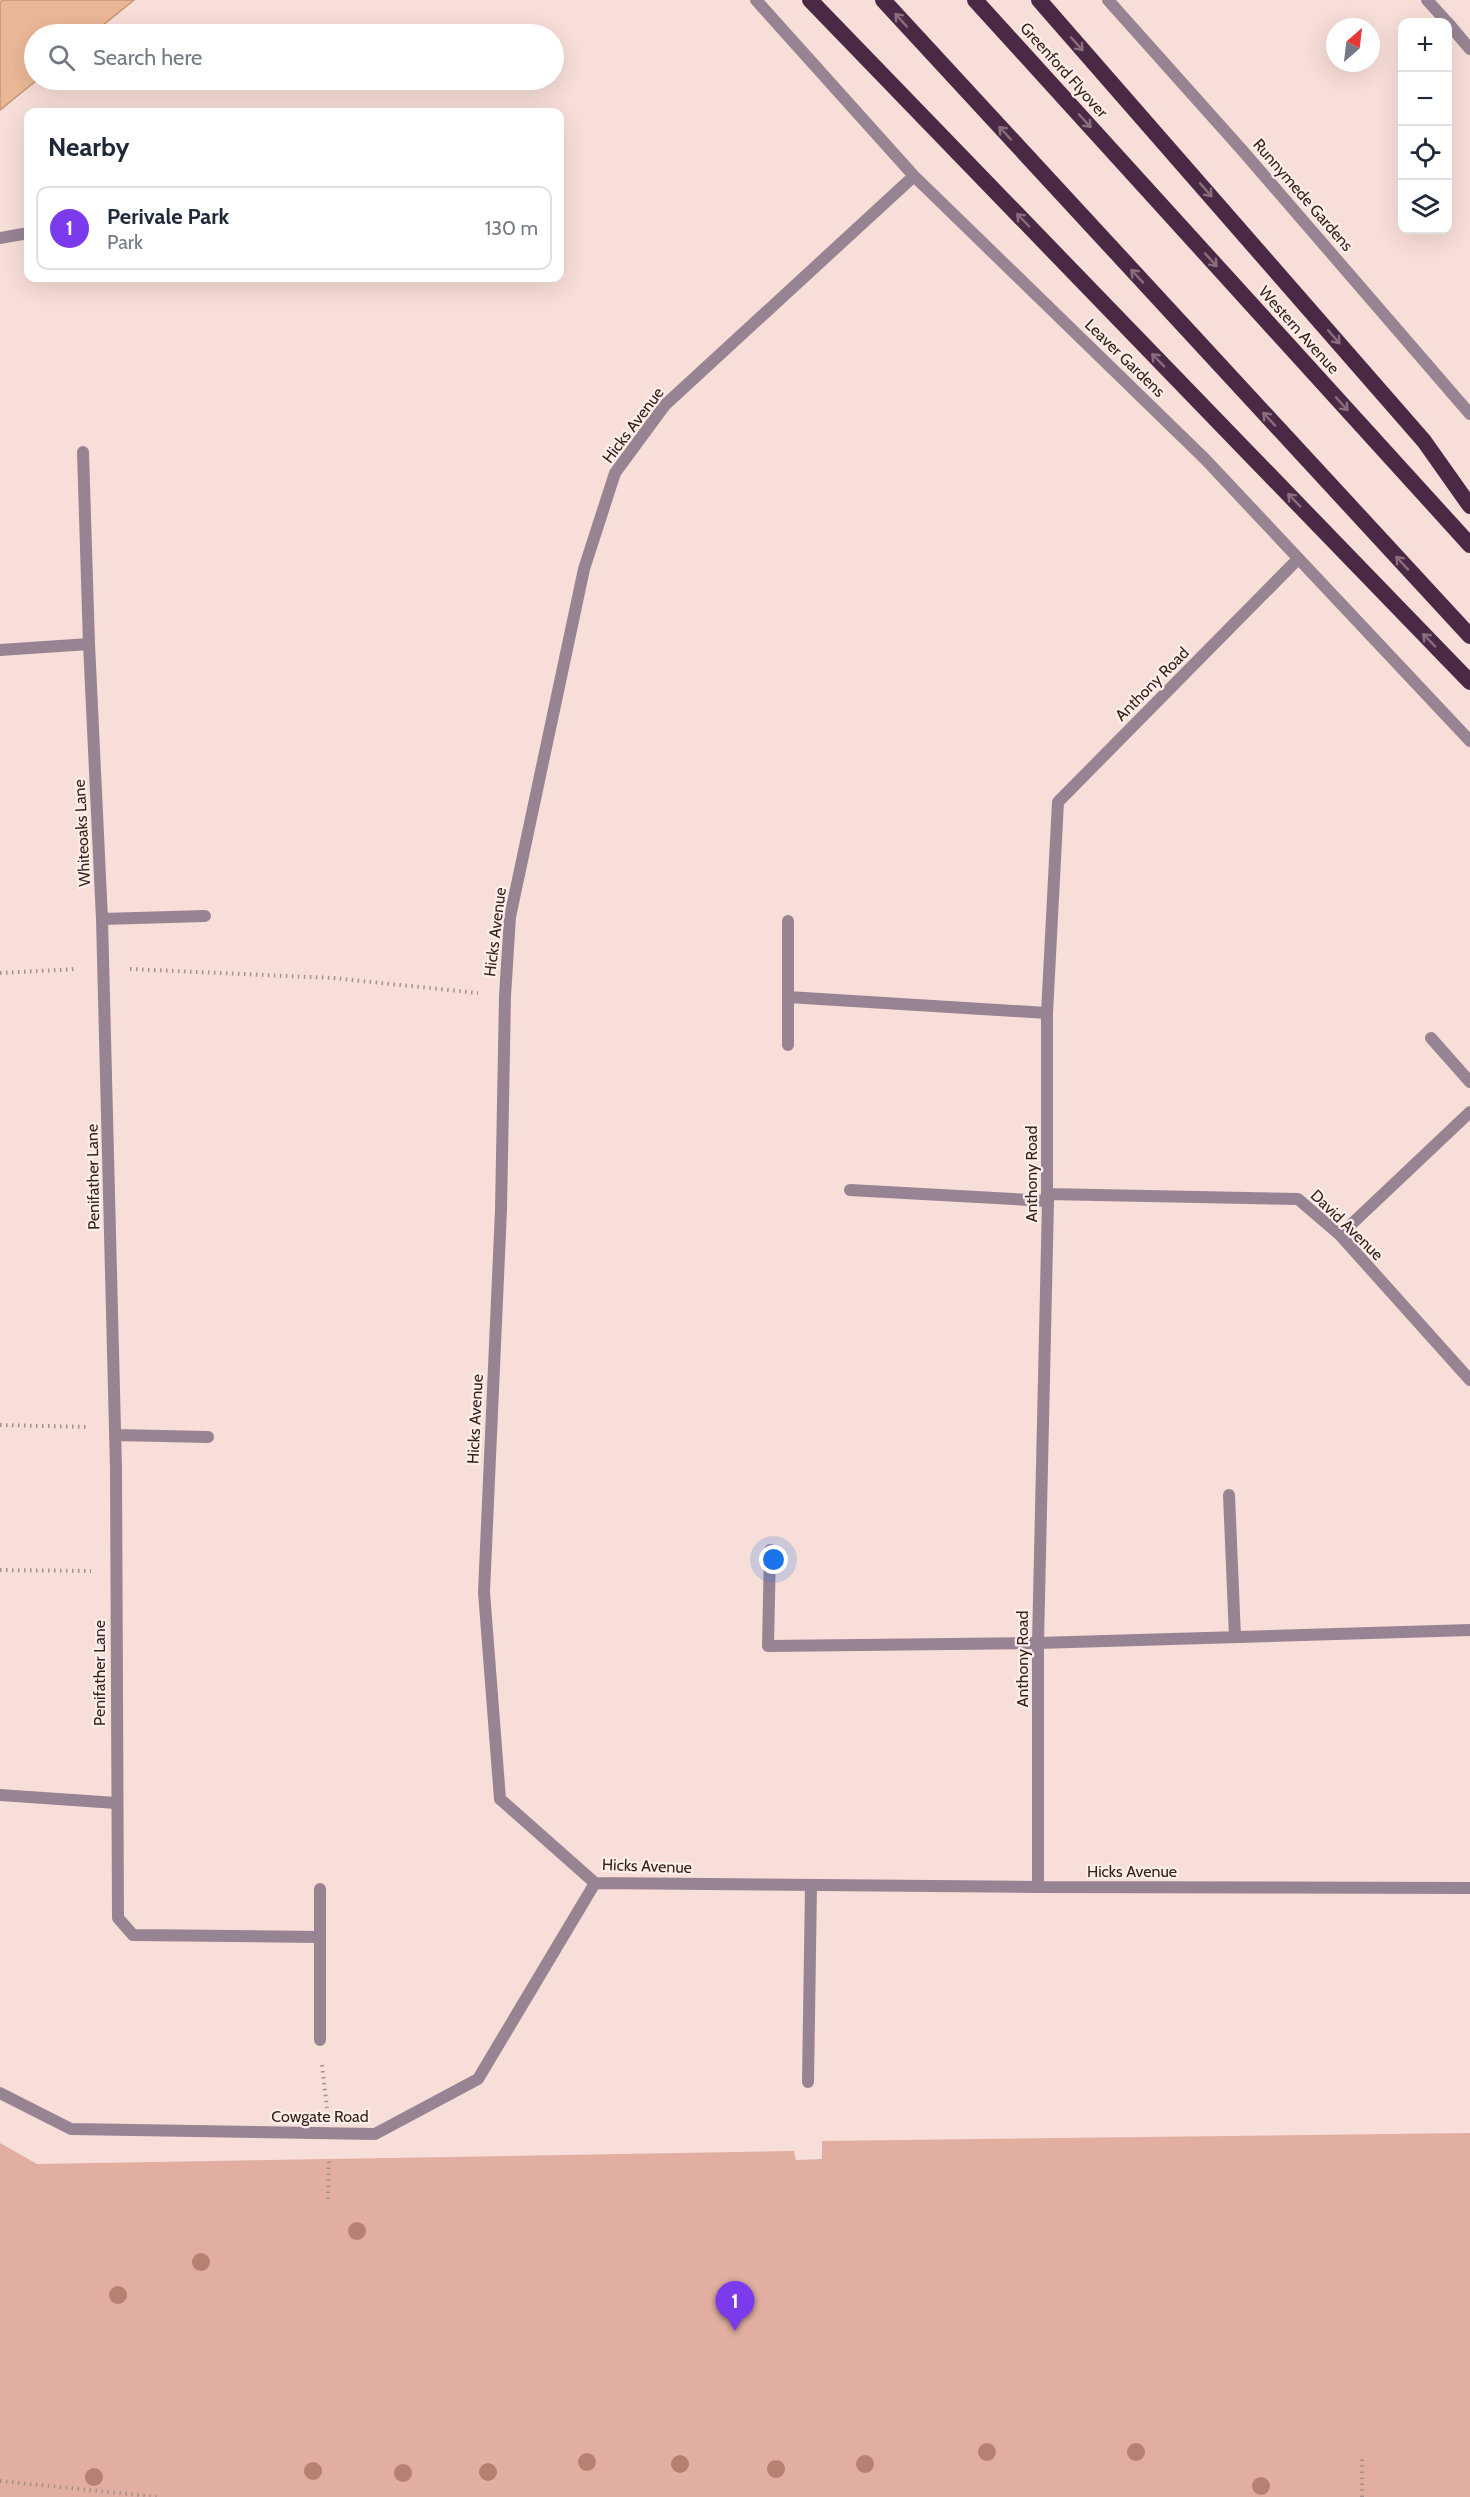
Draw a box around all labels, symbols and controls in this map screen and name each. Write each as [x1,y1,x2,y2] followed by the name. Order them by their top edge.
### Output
[894,13,908,28] one-way arrow
[1016,18,1112,122] street label: Greenford Flyover
[1326,18,1380,72] north arrow
[1398,18,1452,234] map controls
[1398,18,1452,72] button: +
[24,24,564,90] search box
[1070,36,1084,51] one-way arrow
[45,41,78,74] icon: search
[93,44,202,71] text: Search here
[1398,72,1452,126] button: −
[1078,113,1092,128] one-way arrow
[998,126,1012,141] one-way arrow
[1398,126,1452,180] button: locate
[48,131,129,163] text: Nearby
[1249,135,1357,255] street label: Runnymede Gardens
[1398,180,1452,234] button: layers
[1199,182,1213,197] one-way arrow
[107,203,229,230] text: Perivale Park
[1015,212,1030,227] one-way arrow
[66,216,73,240] text: 1
[485,216,538,240] text: 130 m
[107,230,143,254] text: Park
[1204,252,1218,267] one-way arrow
[1130,269,1144,284] one-way arrow
[1255,282,1343,378] street label: Western Avenue
[1081,315,1169,401] street label: Leaver Gardens
[1327,329,1341,344] one-way arrow
[1151,353,1165,368] one-way arrow
[598,383,668,467] street label: Hicks Avenue
[1335,396,1349,411] one-way arrow
[1262,412,1277,427] one-way arrow
[1286,493,1301,508] one-way arrow
[1395,555,1409,570] one-way arrow
[1422,633,1437,648] one-way arrow
[1111,643,1193,725] street label: Anthony Road
[70,779,94,887] street label: Whiteoaks Lane
[480,886,510,978] street label: Hicks Avenue
[83,1124,103,1230] street label: Penifather Lane
[1022,1126,1041,1222] street label: Anthony Road
[1307,1186,1387,1264] street label: David Avenue
[463,1374,487,1464] street label: Hicks Avenue
[759,1545,788,1574] your location
[1013,1611,1032,1707] street label: Anthony Road
[90,1620,109,1726] street label: Penifather Lane
[602,1855,692,1877] street label: Hicks Avenue
[1087,1862,1177,1881] street label: Hicks Avenue
[271,2107,369,2126] street label: Cowgate Road
[716,2282,754,2331] pin: 1

